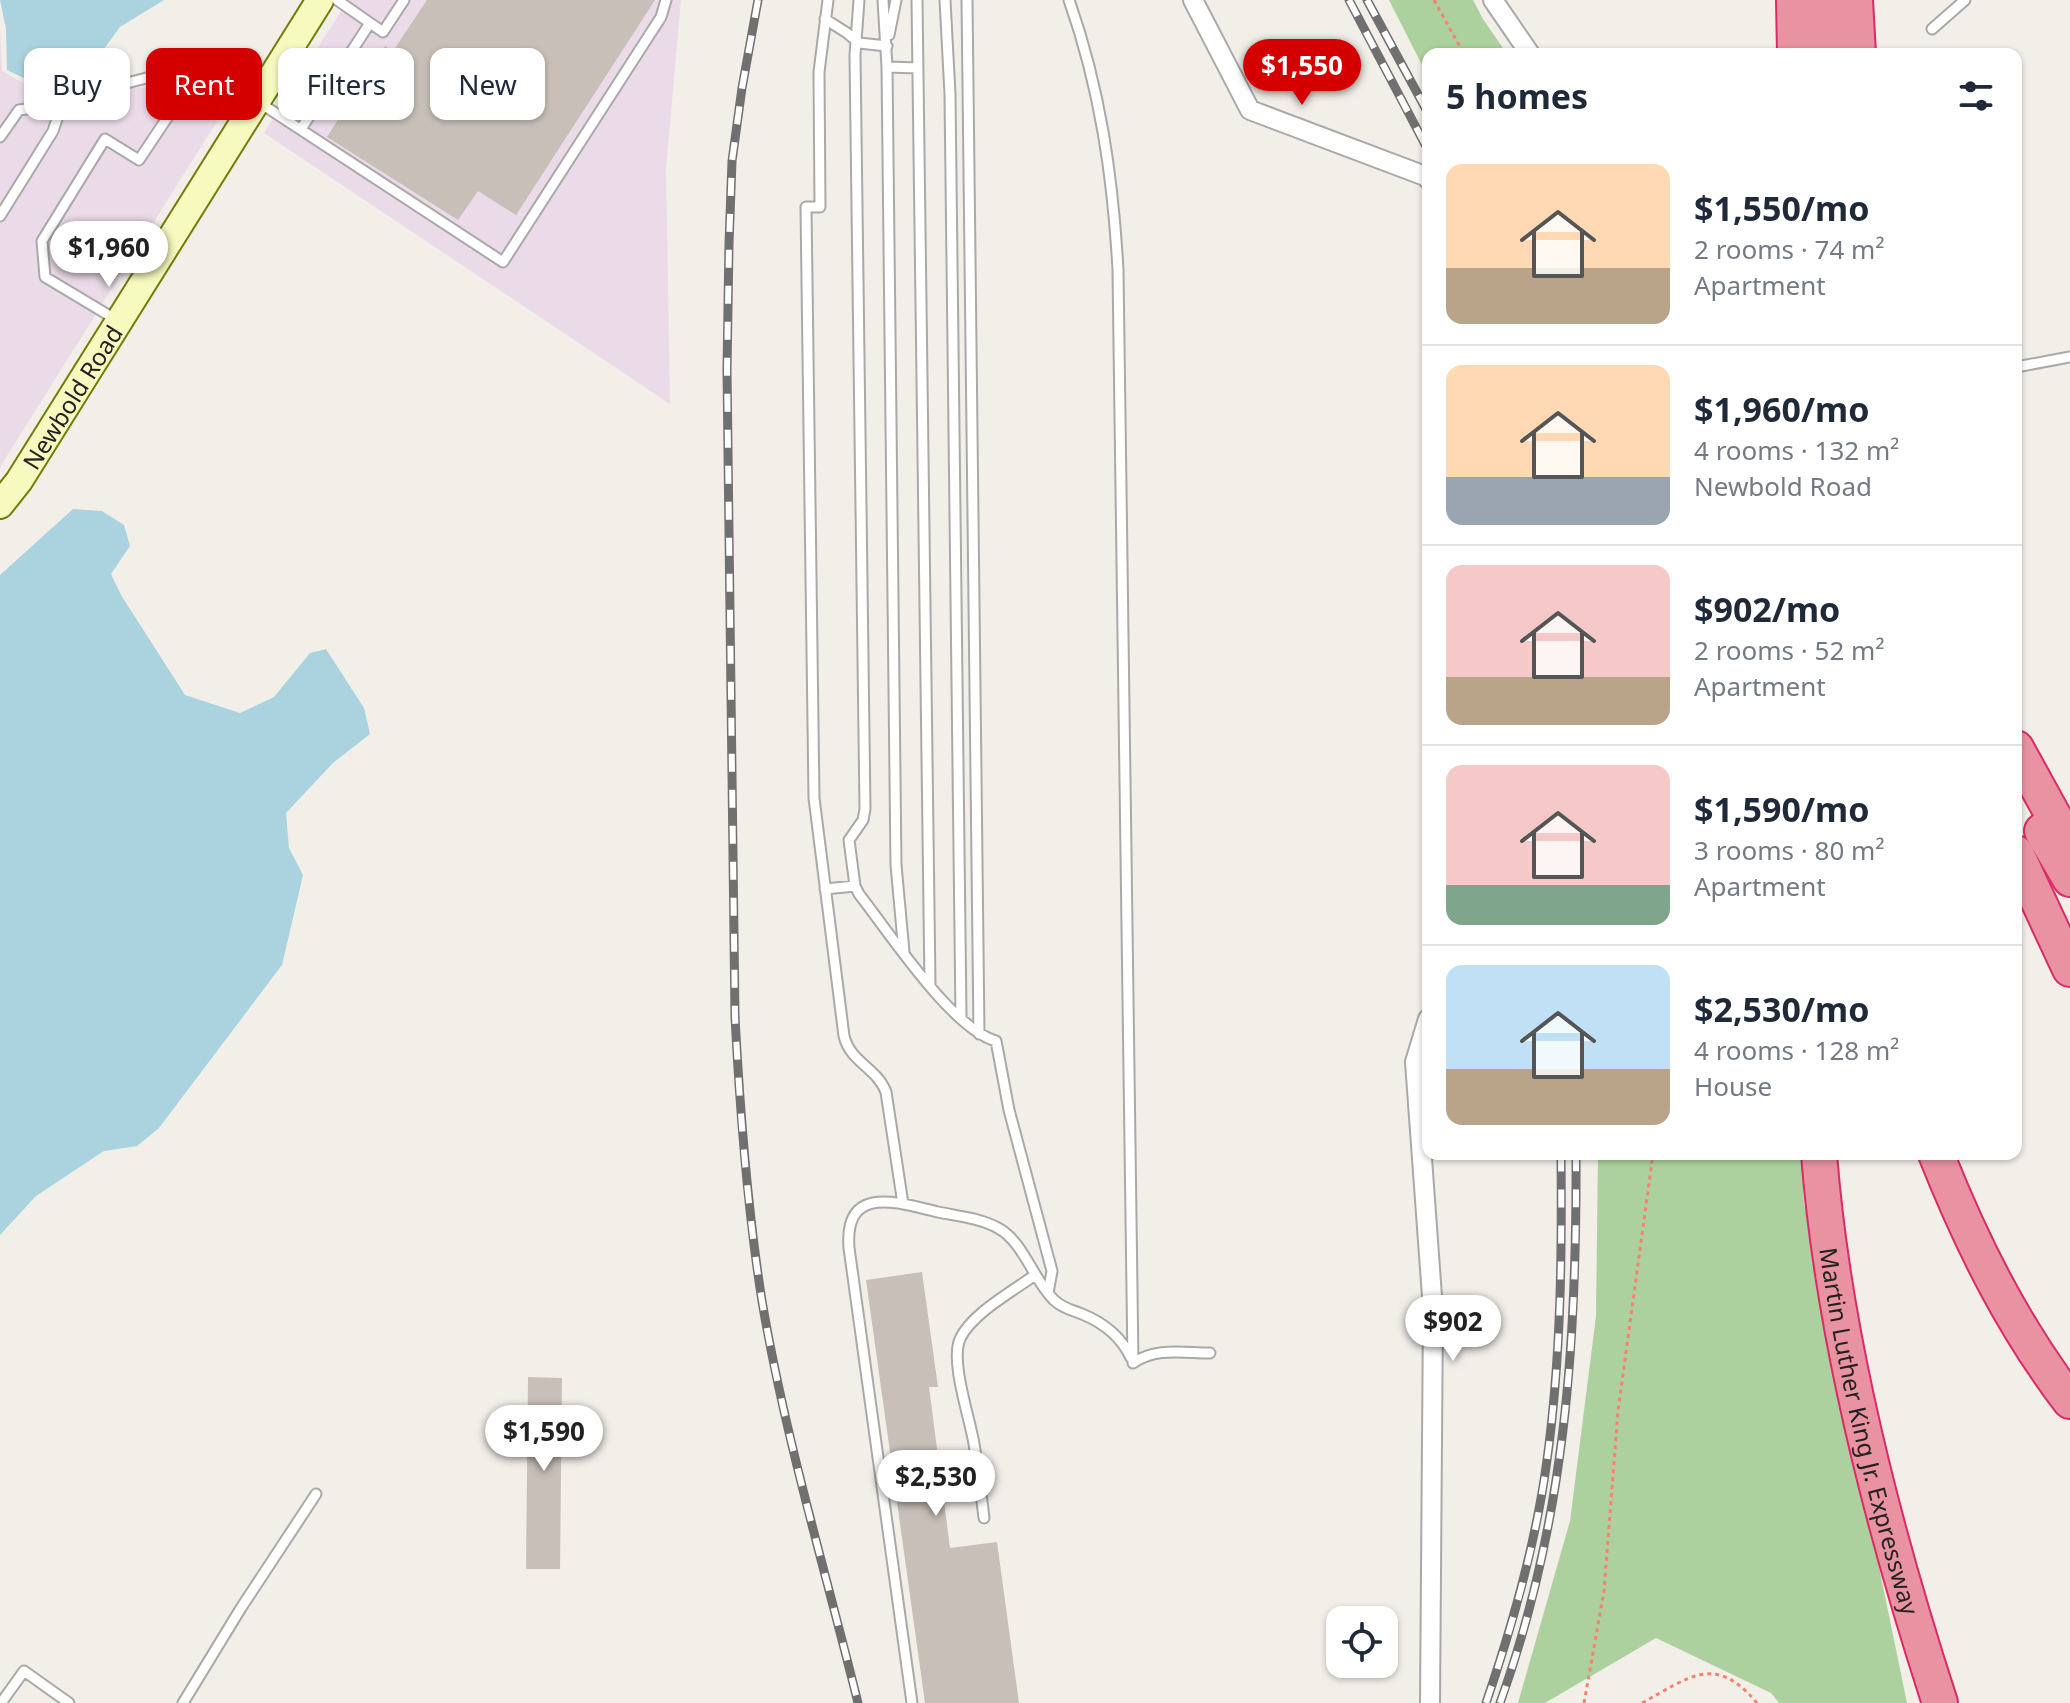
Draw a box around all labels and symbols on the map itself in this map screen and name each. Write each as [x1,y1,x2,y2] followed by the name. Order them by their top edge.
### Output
[1237,39,1367,107] pin: $1,550
[44,221,174,289] pin: $1,960
[14,318,129,475] street label: Newbold Road
[1813,1245,1928,1619] street label: Martin Luther King Jr. Expressway
[1406,1295,1500,1363] pin: $902
[479,1405,609,1473] pin: $1,590
[871,1450,1001,1518] pin: $2,530

